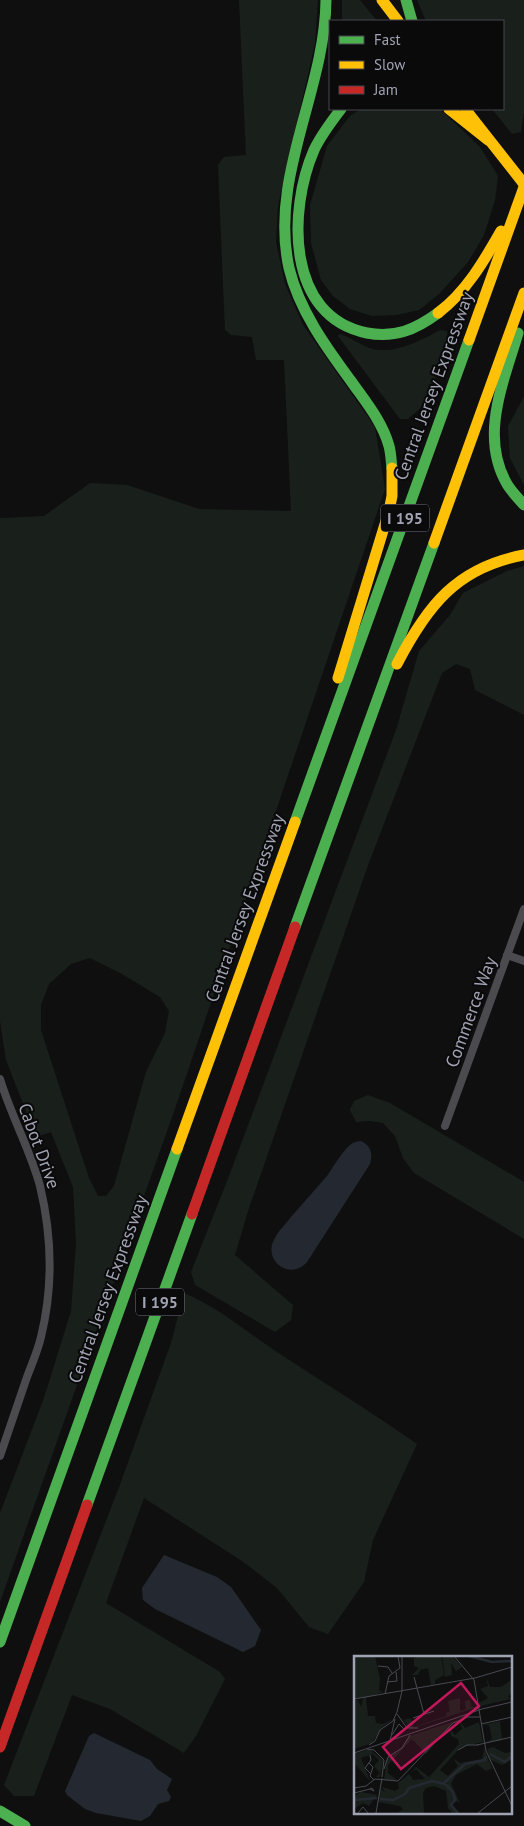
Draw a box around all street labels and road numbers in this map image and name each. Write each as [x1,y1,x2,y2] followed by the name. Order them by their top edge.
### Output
[389,288,479,483] street label: Central Jersey Expressway
[381,504,429,532] road number: I 195
[200,810,290,1005] street label: Central Jersey Expressway
[440,953,501,1071] street label: Commerce Way
[13,1100,66,1192] street label: Cabot Drive
[63,1191,153,1386] street label: Central Jersey Expressway
[136,1288,184,1315] road number: I 195

